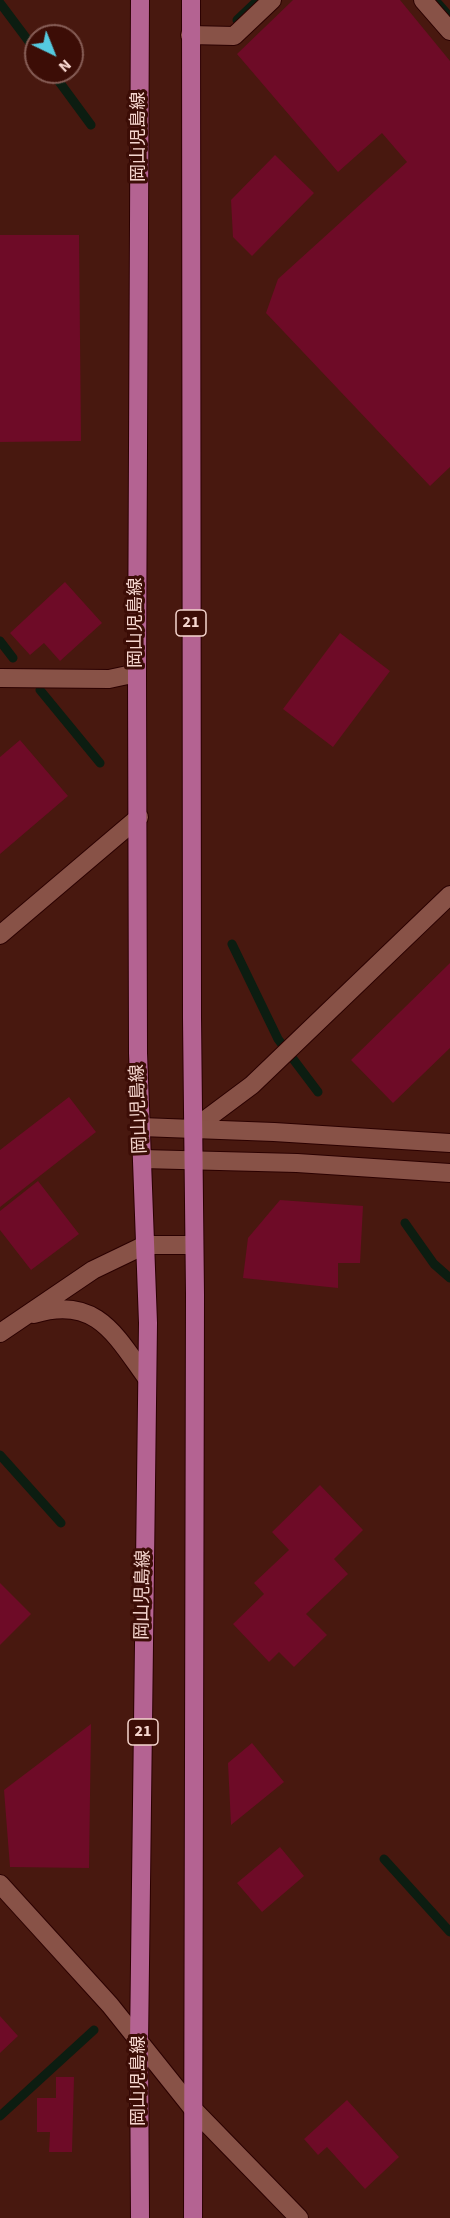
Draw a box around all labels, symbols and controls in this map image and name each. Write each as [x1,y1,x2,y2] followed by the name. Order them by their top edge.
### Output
[24,24,84,84] north arrow
[54,54,76,77] text: N
[129,92,151,182] street label: 岡山児島線
[126,578,148,668] street label: 岡山児島線
[176,610,206,636] road number: 21
[128,1064,152,1154] street label: 岡山児島線
[132,1550,156,1640] street label: 岡山児島線
[128,1719,158,1745] road number: 21
[129,2036,151,2126] street label: 岡山児島線

